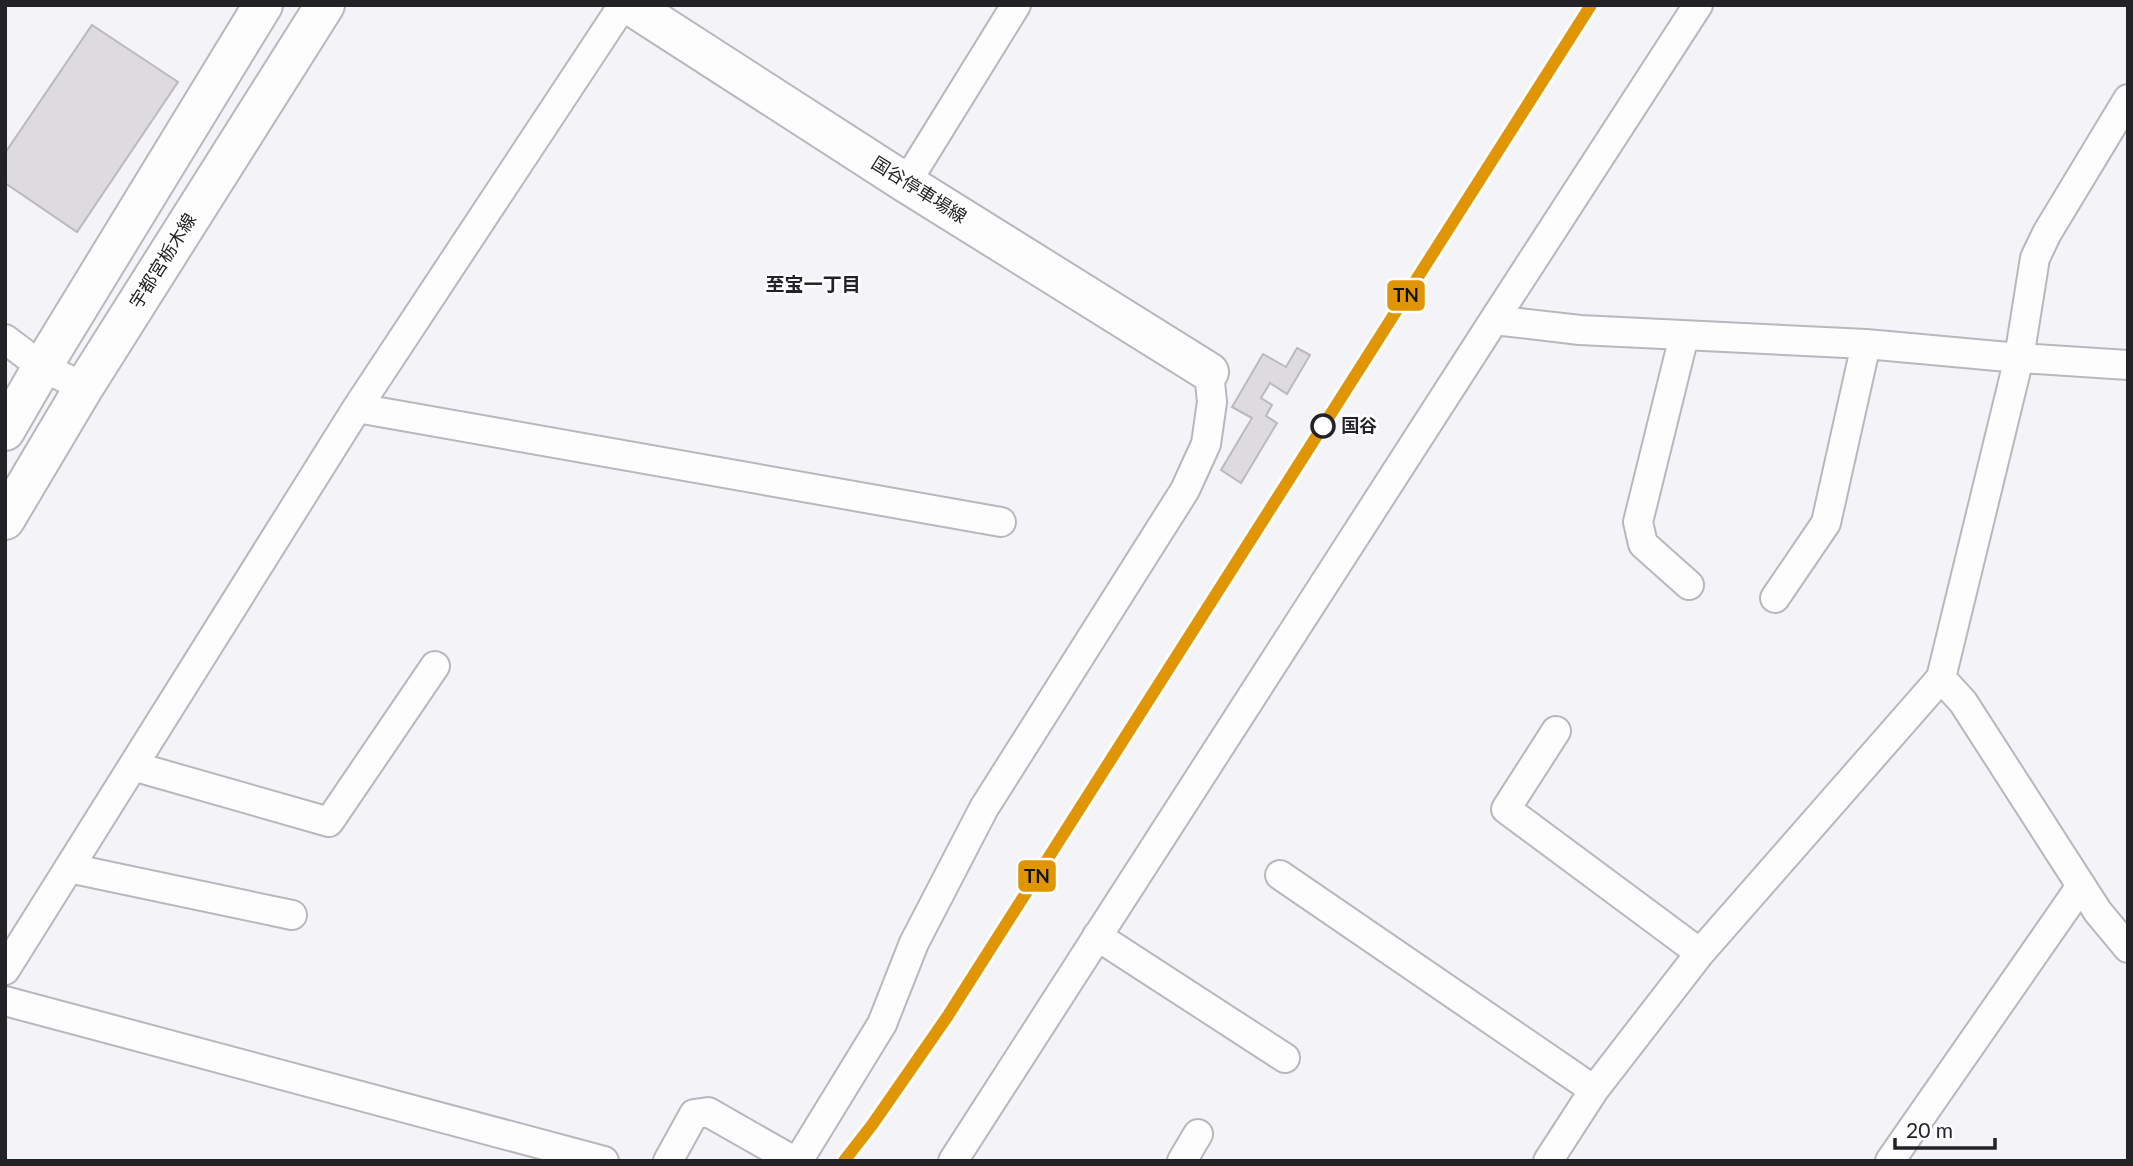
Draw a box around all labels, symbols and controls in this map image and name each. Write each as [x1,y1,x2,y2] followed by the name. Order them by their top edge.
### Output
[868,151,971,227] street label: 国谷停車場線
[124,209,200,312] street label: 宇都宮栃木線
[765,272,861,295] district label: 至宝一丁目
[1386,279,1426,312] line badge: TN
[1393,283,1419,306] text: TN
[1311,414,1335,438] marker: 国谷
[1341,414,1377,436] place label: 国谷
[1017,859,1057,893] line badge: TN
[1024,864,1050,887] text: TN
[1895,1106,1995,1150] scale bar
[1906,1117,1953,1142] text: 20 m

